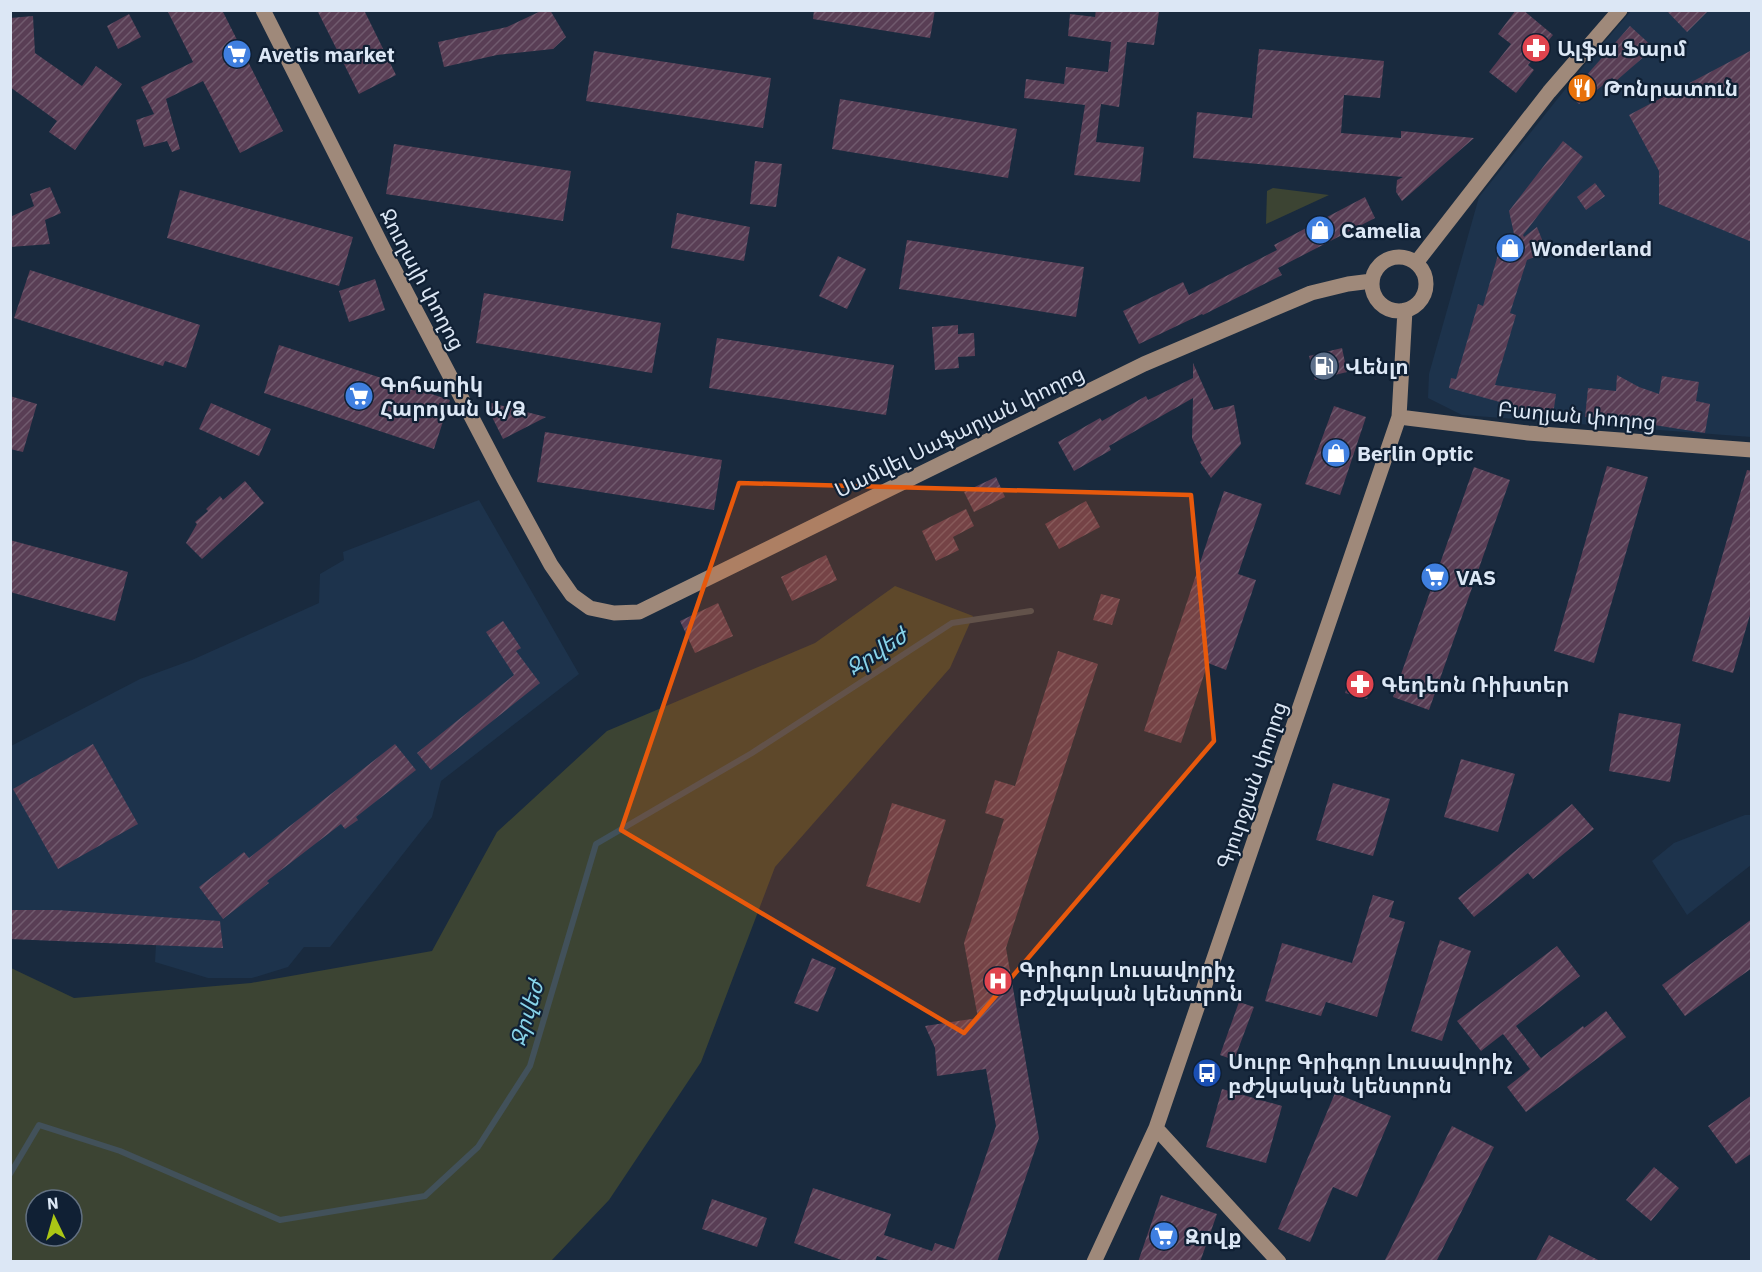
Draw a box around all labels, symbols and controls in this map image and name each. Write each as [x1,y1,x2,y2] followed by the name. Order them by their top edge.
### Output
[1520,32,1552,64] pharmacy icon: Ալֆա Ֆարմ
[1557,34,1687,62] place label: Ալֆա Ֆարմ
[221,38,253,70] supermarket icon: Avetis market
[258,40,395,68] place label: Avetis market
[1566,72,1598,104] restaurant icon: Թոնրատուն
[1603,74,1738,102] place label: Թոնրատուն
[374,203,472,355] street label: Ջուղայի փողոց
[1304,214,1336,246] shop icon: Camelia
[1341,216,1422,244] place label: Camelia
[1494,232,1526,264] shop icon: Wonderland
[1531,234,1652,262] place label: Wonderland
[1308,350,1340,382] fuel station icon: Վենլո
[1345,352,1409,380] place label: Վենլո
[830,358,1088,504] street label: Սամվել Սաֆարյան փողոց
[380,370,526,422] place label: Գոհարիկ Հարոյան Ա/Ձ
[343,380,375,412] supermarket icon: Գոհարիկ Հարոյան Ա/Ձ
[1497,394,1657,436] street label: Բաղյան փողոց
[1320,437,1352,469] shop icon: Berlin Optic
[1357,439,1474,467] place label: Berlin Optic
[1419,561,1451,593] supermarket icon: VAS
[1456,563,1496,591] place label: VAS
[840,619,914,681] water label: Ջրվեժ
[1344,668,1376,700] pharmacy icon: Գեդեոն Ռիխտեր
[1381,670,1570,698] place label: Գեդեոն Ռիխտեր
[1209,697,1293,873] street label: Գյուրջյան փողոց
[1019,955,1243,1007] place label: Գրիգոր Լուսավորիչ բժշկական կենտրոն
[982,965,1014,997] hospital icon: Գրիգոր Լուսավորիչ բժշկական կենտրոն
[502,974,550,1049] water label: Ջրվեժ
[1228,1047,1513,1099] place label: Սուրբ Գրիգոր Լուսավորիչ բժշկական կենտրոն
[1191,1057,1223,1089] bus stop icon: Սուրբ Գրիգոր Լուսավորիչ բժշկական կենտրոն
[24,1188,84,1248] north arrow
[46,1193,59,1214] text: N
[1148,1220,1180,1252] supermarket icon: Զովք
[1185,1222,1241,1250] place label: Զովք

